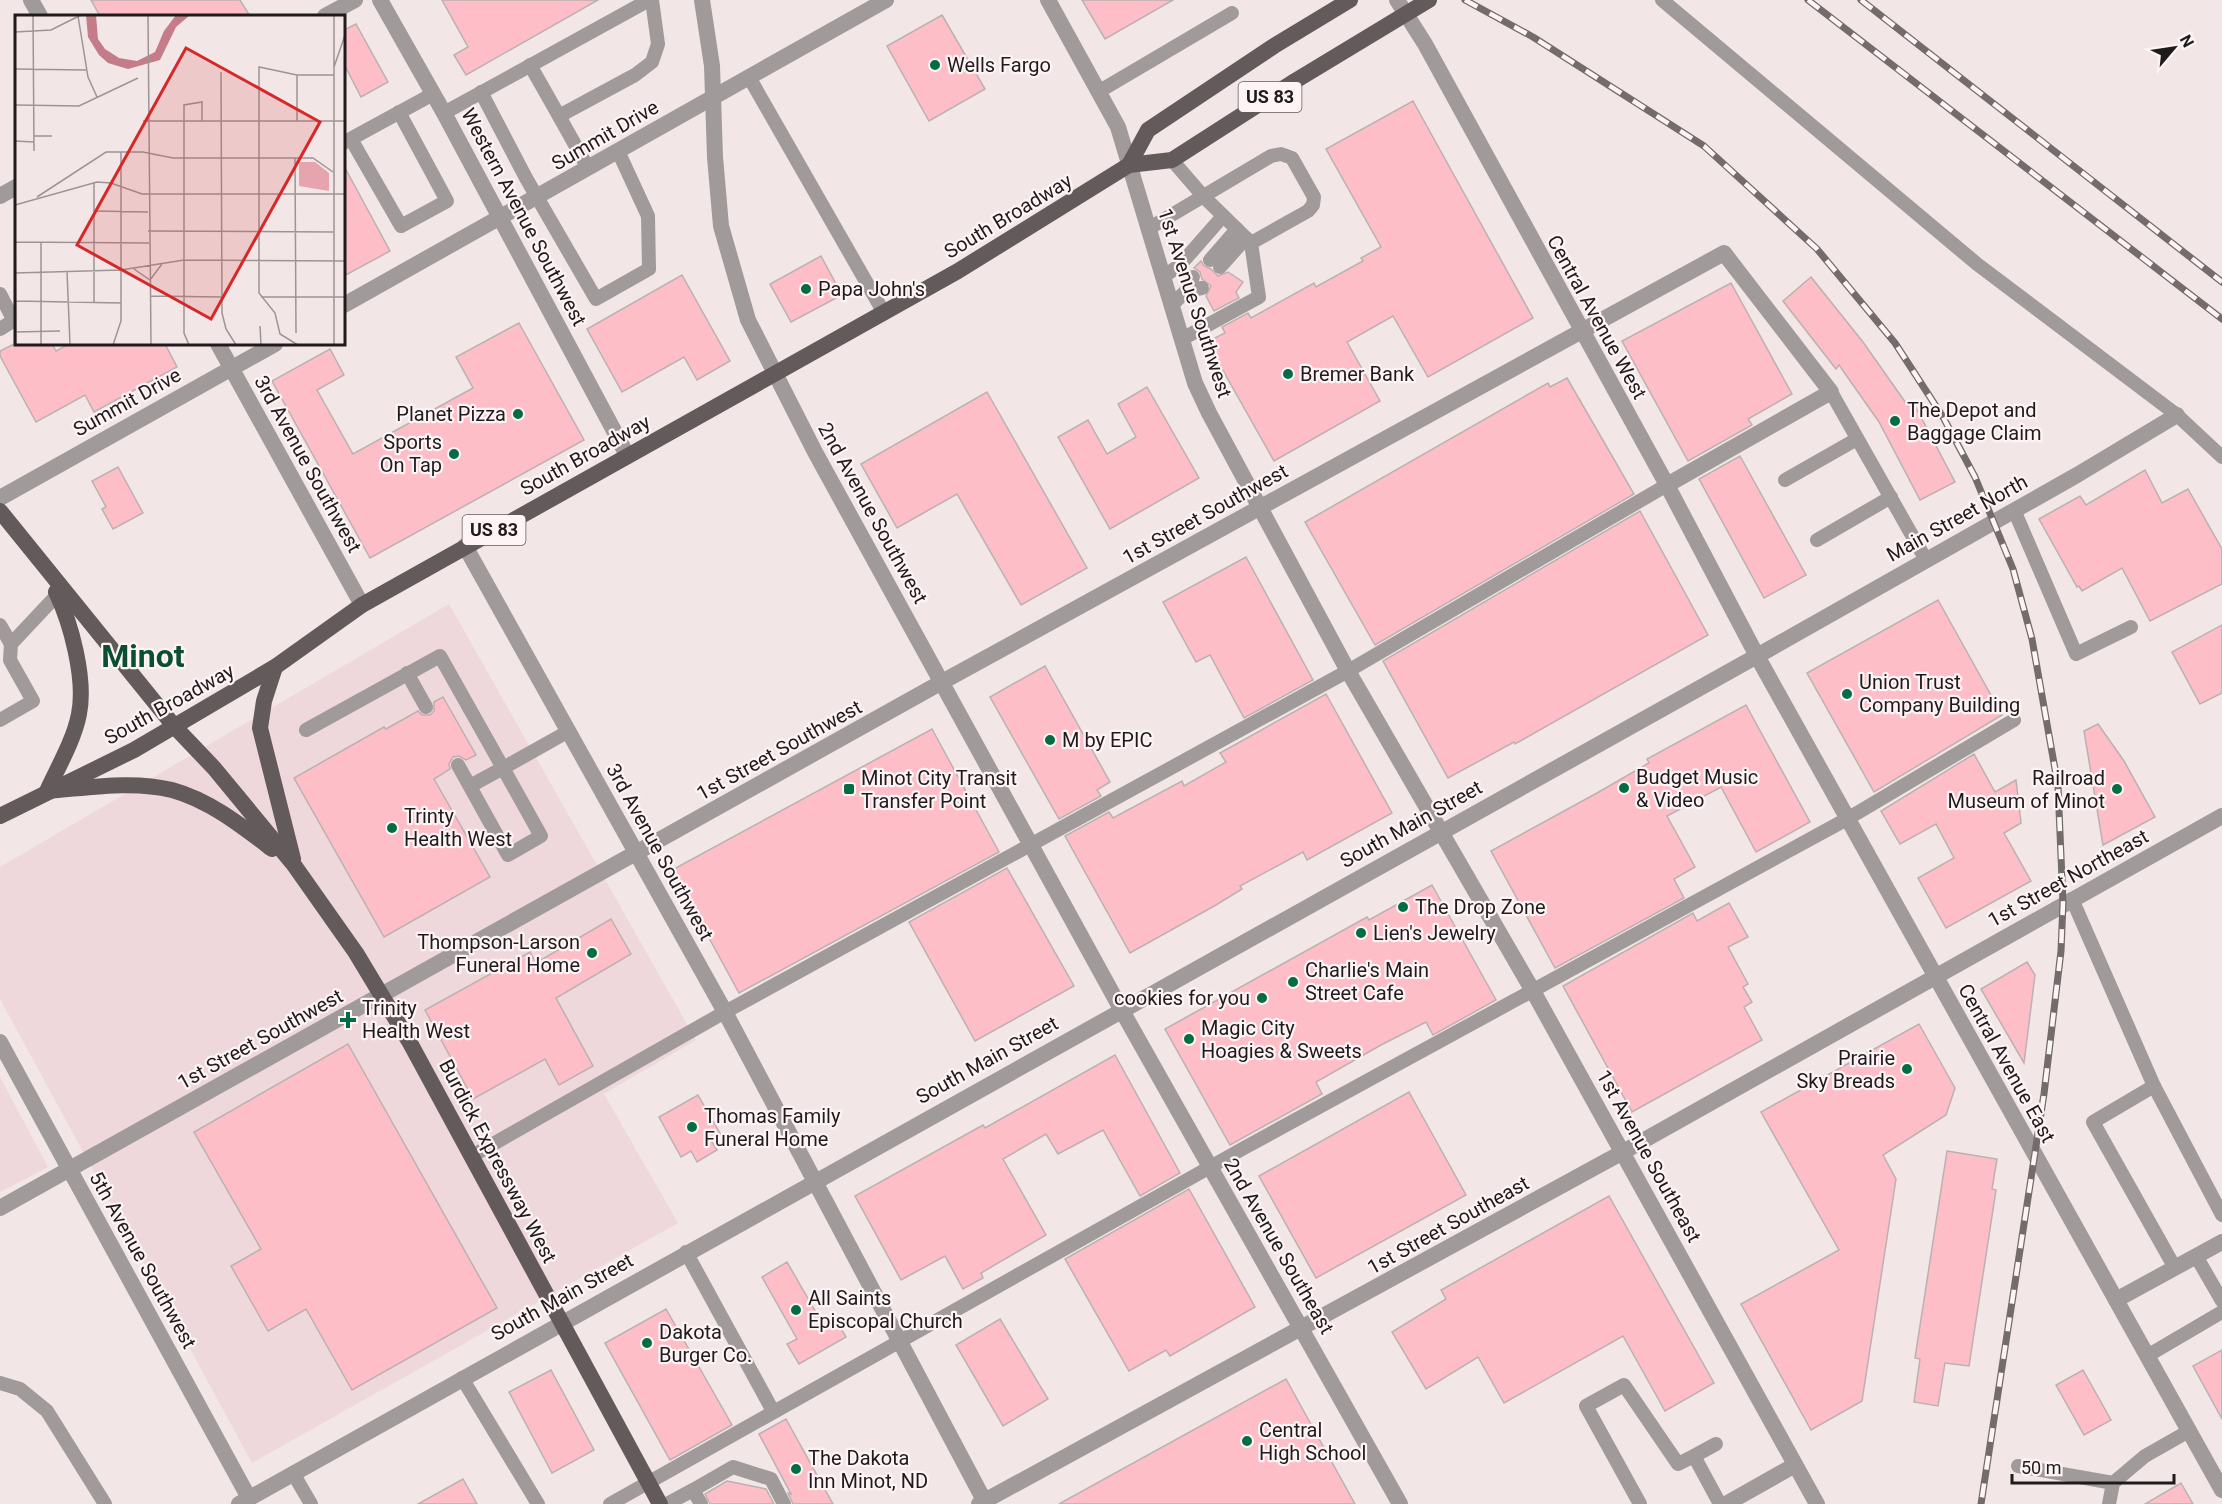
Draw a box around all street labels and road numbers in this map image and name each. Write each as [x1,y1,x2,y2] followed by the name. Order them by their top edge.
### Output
[1238,82,1302,112] road number: US 83
[547,95,663,175] street label: Summit Drive
[456,104,592,330] street label: Western Avenue Southwest
[940,168,1077,264] street label: South Broadway
[1153,205,1237,401] street label: 1st Avenue Southwest
[1542,231,1652,403] street label: Central Avenue West
[69,363,185,441] street label: Summit Drive
[249,371,367,557] street label: 3rd Avenue Southwest
[516,409,655,501] street label: South Broadway
[813,418,933,608] street label: 2nd Avenue Southwest
[1118,459,1292,569] street label: 1st Street Southwest
[1882,469,2032,567] street label: Main Street North
[462,515,526,545] road number: US 83
[100,658,239,750] street label: South Broadway
[692,695,866,805] street label: 1st Street Southwest
[601,759,719,945] street label: 3rd Avenue Southwest
[1336,775,1486,873] street label: South Main Street
[1984,824,2152,932] street label: 1st Street Northeast
[1953,979,2061,1147] street label: Central Avenue East
[173,984,347,1094] street label: 1st Street Southwest
[912,1011,1062,1109] street label: South Main Street
[434,1055,562,1267] street label: Burdick Expressway West
[1592,1065,1706,1247] street label: 1st Avenue Southeast
[1219,1154,1339,1338] street label: 2nd Avenue Southeast
[84,1167,202,1353] street label: 5th Avenue Southwest
[1363,1171,1533,1279] street label: 1st Street Southeast
[487,1248,637,1346] street label: South Main Street

